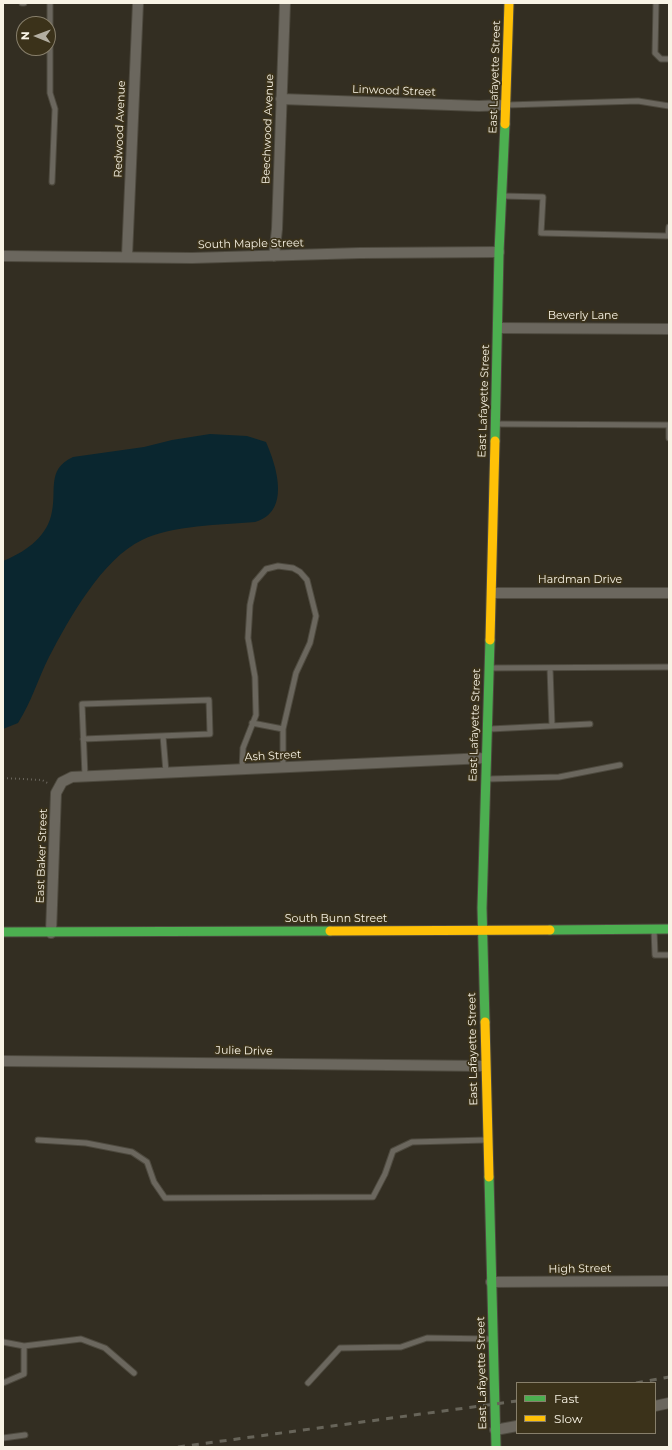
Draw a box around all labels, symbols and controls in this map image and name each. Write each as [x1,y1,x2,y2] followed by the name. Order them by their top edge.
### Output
[16,16,56,56] north arrow
[486,20,504,134] street label: East Lafayette Street
[18,31,32,40] text: N
[259,74,277,184] street label: Beechwood Avenue
[112,80,128,178] street label: Redwood Avenue
[352,83,436,99] street label: Linwood Street
[198,236,304,252] street label: South Maple Street
[548,309,618,323] street label: Beverly Lane
[475,344,493,458] street label: East Lafayette Street
[538,573,622,587] street label: Hardman Drive
[466,668,484,782] street label: East Lafayette Street
[244,748,302,764] street label: Ash Street
[34,808,50,904] street label: East Baker Street
[285,912,387,926] street label: South Bunn Street
[465,992,481,1106] street label: East Lafayette Street
[215,1044,273,1058] street label: Julie Drive
[548,1262,612,1276] street label: High Street
[474,1316,490,1430] street label: East Lafayette Street
[516,1382,656,1434] legend
[554,1391,579,1406] text: Fast
[554,1411,583,1426] text: Slow

